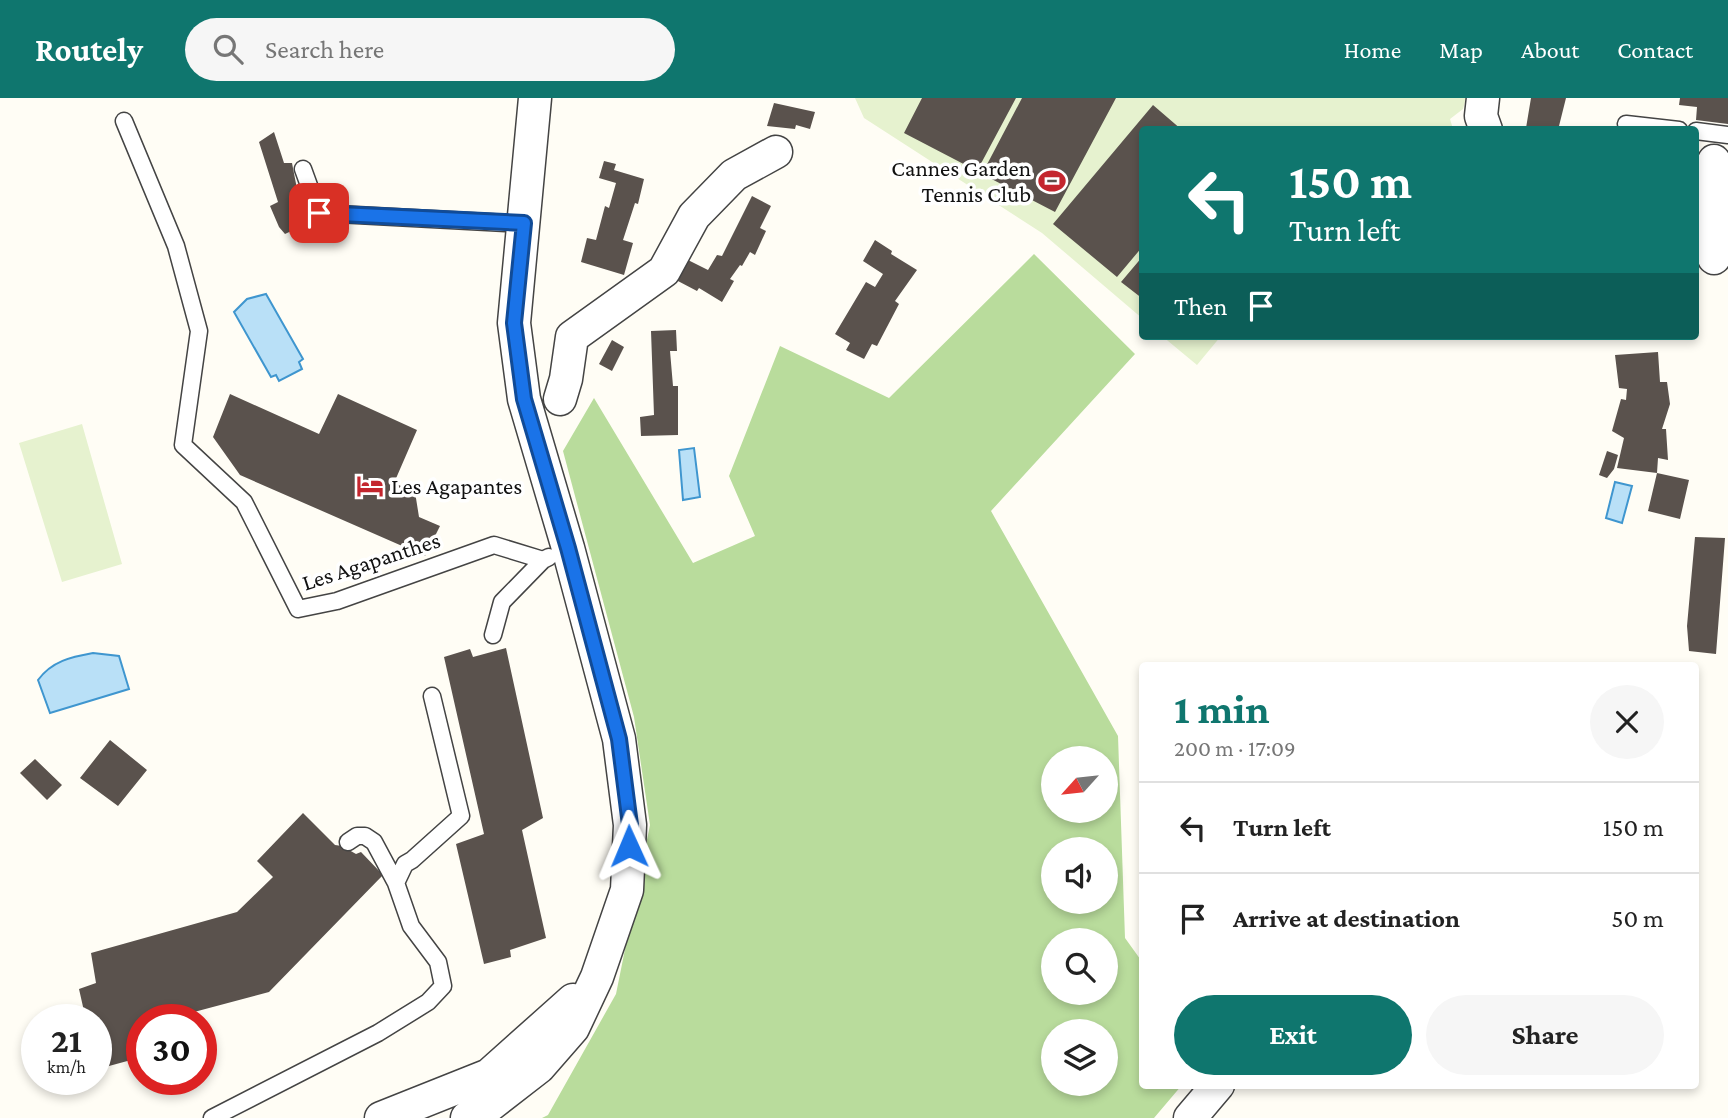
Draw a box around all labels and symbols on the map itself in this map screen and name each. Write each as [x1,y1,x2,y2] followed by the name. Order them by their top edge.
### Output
[891,155,1031,207] place label: Cannes Garden Tennis Club
[1037,166,1067,196] sports icon: Cannes Garden Tennis Club
[289,183,349,243] pin
[355,471,385,501] hotel icon: Les Agapantes
[391,473,522,499] place label: Les Agapantes
[299,526,443,596] street label: Les Agapanthes
[1041,746,1118,822] north arrow
[592,809,666,883] position arrow
[126,1004,217,1095] speed limit sign: 30

